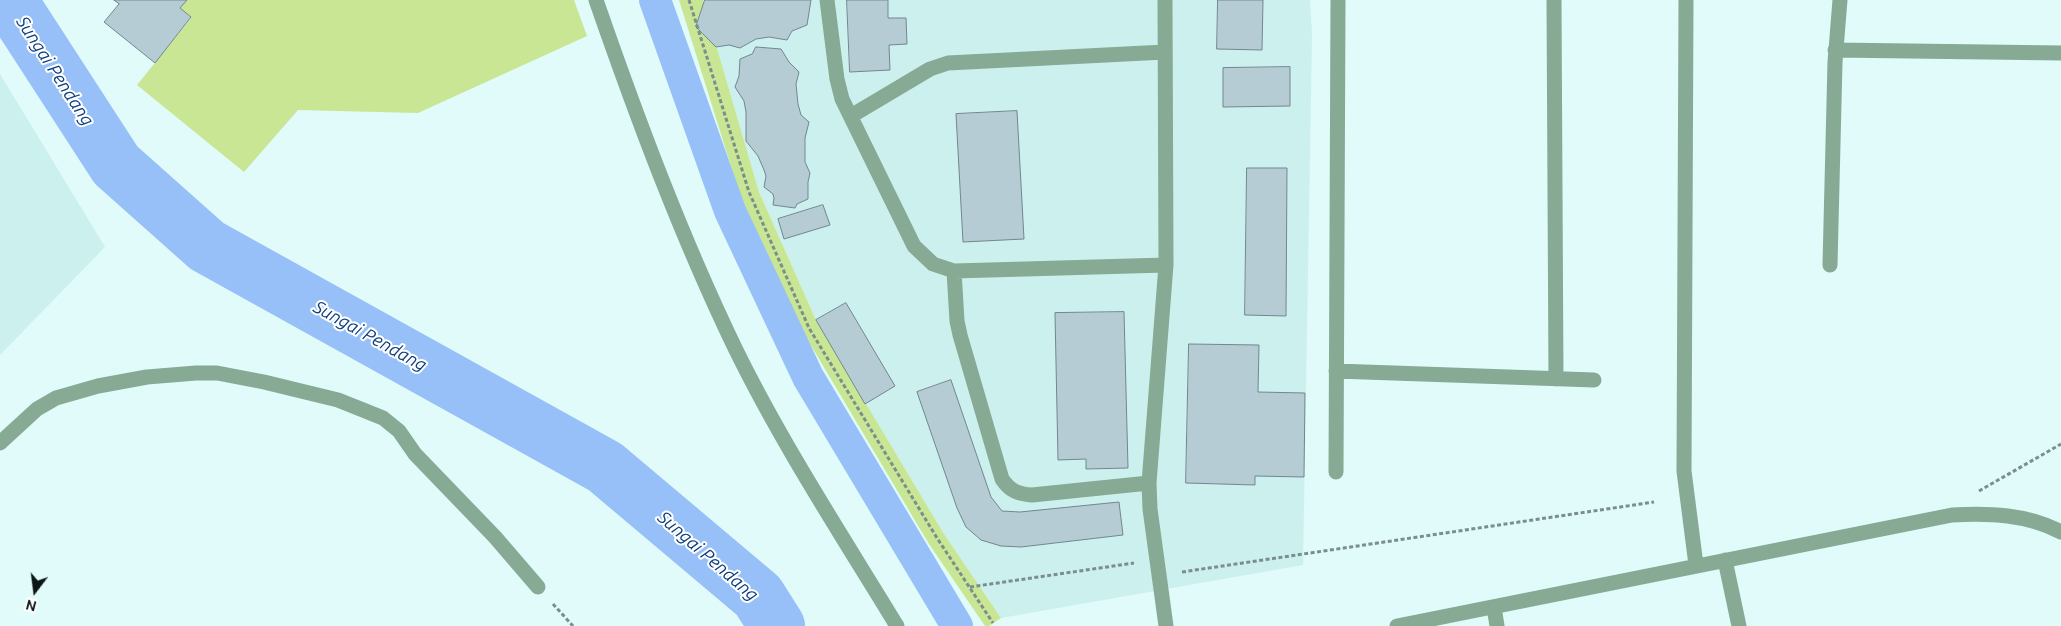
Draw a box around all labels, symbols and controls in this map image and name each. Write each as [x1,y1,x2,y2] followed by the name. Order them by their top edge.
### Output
[12,12,98,130] water label: Sungai Pendang
[310,296,430,376] water label: Sungai Pendang
[653,506,763,606] water label: Sungai Pendang
[10,566,60,616] north arrow
[24,596,38,615] text: N

